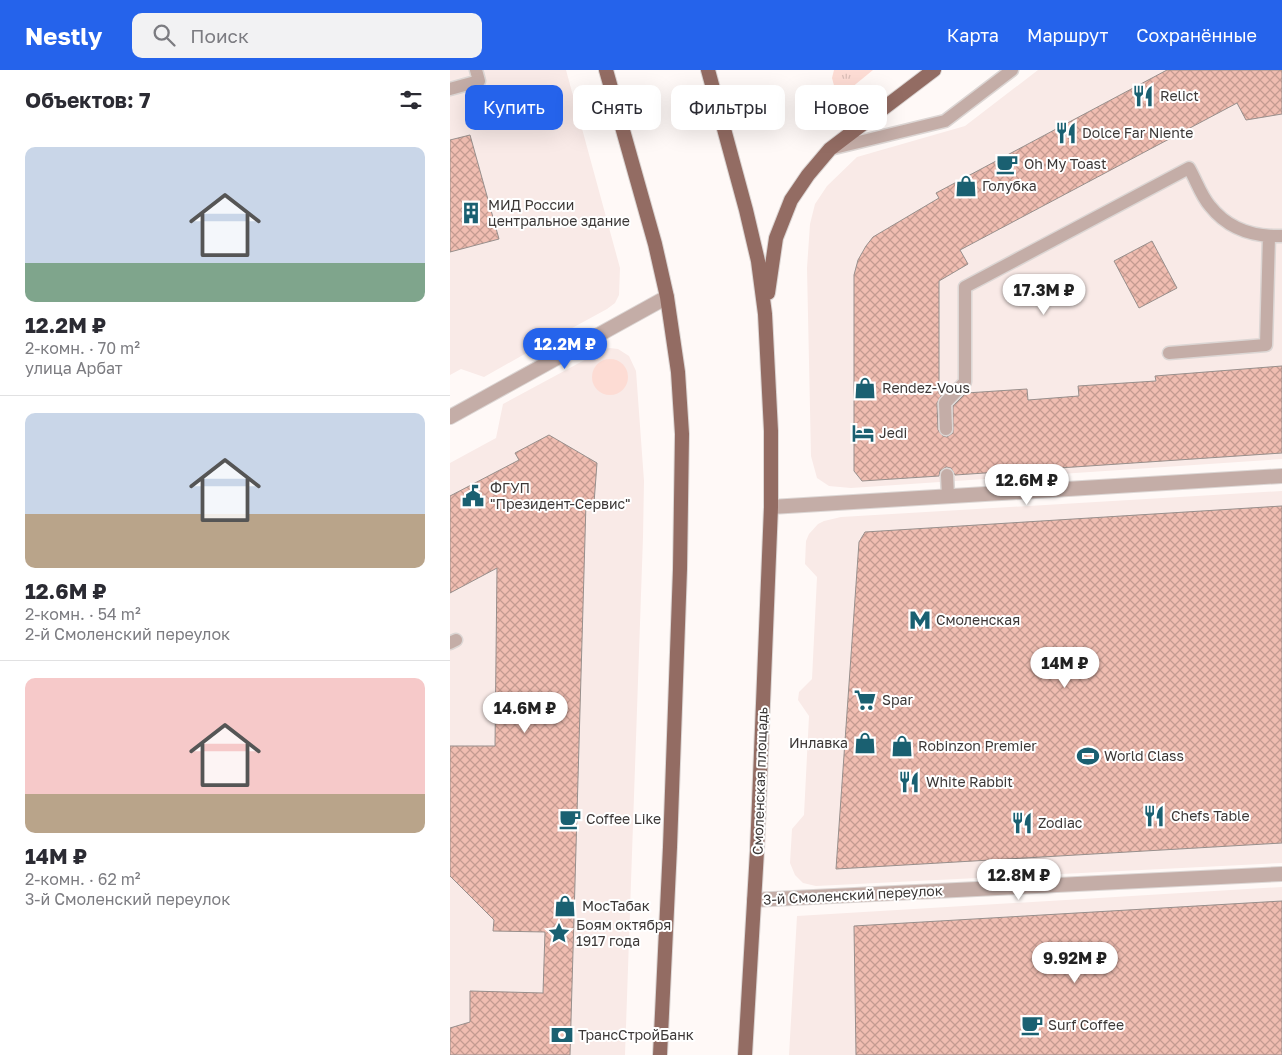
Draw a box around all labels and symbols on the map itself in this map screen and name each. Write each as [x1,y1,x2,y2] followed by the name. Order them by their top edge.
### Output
[1130,83,1156,109] restaurant icon: Relict
[1160,87,1199,104] place label: Relict
[1053,120,1079,146] restaurant icon: Dolce Far Niente
[1082,124,1193,141] place label: Dolce Far Niente
[994,151,1020,177] cafe icon: Oh My Toast
[1024,155,1107,172] place label: Oh My Toast
[953,173,979,199] shop icon: Голубка
[982,177,1037,194] place label: Голубка
[488,196,630,229] place label: МИД России центральное здание
[458,200,484,226] building icon: МИД России центральное здание
[998,274,1090,316] pin: 17.3M ₽
[519,328,611,370] pin: 12.2M ₽
[852,375,878,401] shop icon: Rendez-Vous
[882,379,970,396] place label: Rendez-Vous
[850,420,876,446] hotel icon: Jedi
[879,424,907,441] place label: Jedi
[981,464,1073,506] pin: 12.6M ₽
[490,479,630,512] place label: ФГУП "Президент-Сервис"
[460,483,486,509] public building icon: ФГУП "Президент-Сервис"
[907,607,933,633] metro station icon: Смоленская
[936,611,1020,628] place label: Смоленская
[1030,646,1100,689] pin: 14M ₽
[852,687,878,713] supermarket icon: Spar
[882,691,913,708] place label: Spar
[479,692,571,734] pin: 14.6M ₽
[748,707,771,855] street label: Смоленская площадь
[852,730,878,756] shop icon: Инлавка
[889,733,915,759] shop icon: Robinzon Premier
[789,734,848,751] place label: Инлавка
[918,737,1037,754] place label: Robinzon Premier
[1075,743,1101,769] sports icon: World Class
[1104,747,1184,764] place label: World Class
[896,769,922,795] restaurant icon: White Rabbit
[926,773,1013,790] place label: White Rabbit
[1141,803,1167,829] restaurant icon: Chefs Table
[557,806,583,832] cafe icon: Coffee Like
[1171,807,1250,824] place label: Chefs Table
[586,810,661,827] place label: Coffee Like
[1009,810,1035,836] restaurant icon: Zodiac
[1038,814,1083,831] place label: Zodiac
[973,858,1065,901] pin: 12.8M ₽
[763,881,943,908] street label: 3-й Смоленский переулок
[552,893,578,919] shop icon: МосТабак
[582,897,650,914] place label: МосТабак
[576,916,671,949] place label: Боям октября 1917 года
[546,920,572,946] place icon: Боям октября 1917 года
[1029,942,1121,984] pin: 9.92M ₽
[1019,1012,1045,1038] cafe icon: Surf Coffee
[1048,1016,1124,1033] place label: Surf Coffee
[549,1022,575,1048] bank icon: ТрансСтройБанк
[578,1026,694,1043] place label: ТрансСтройБанк

